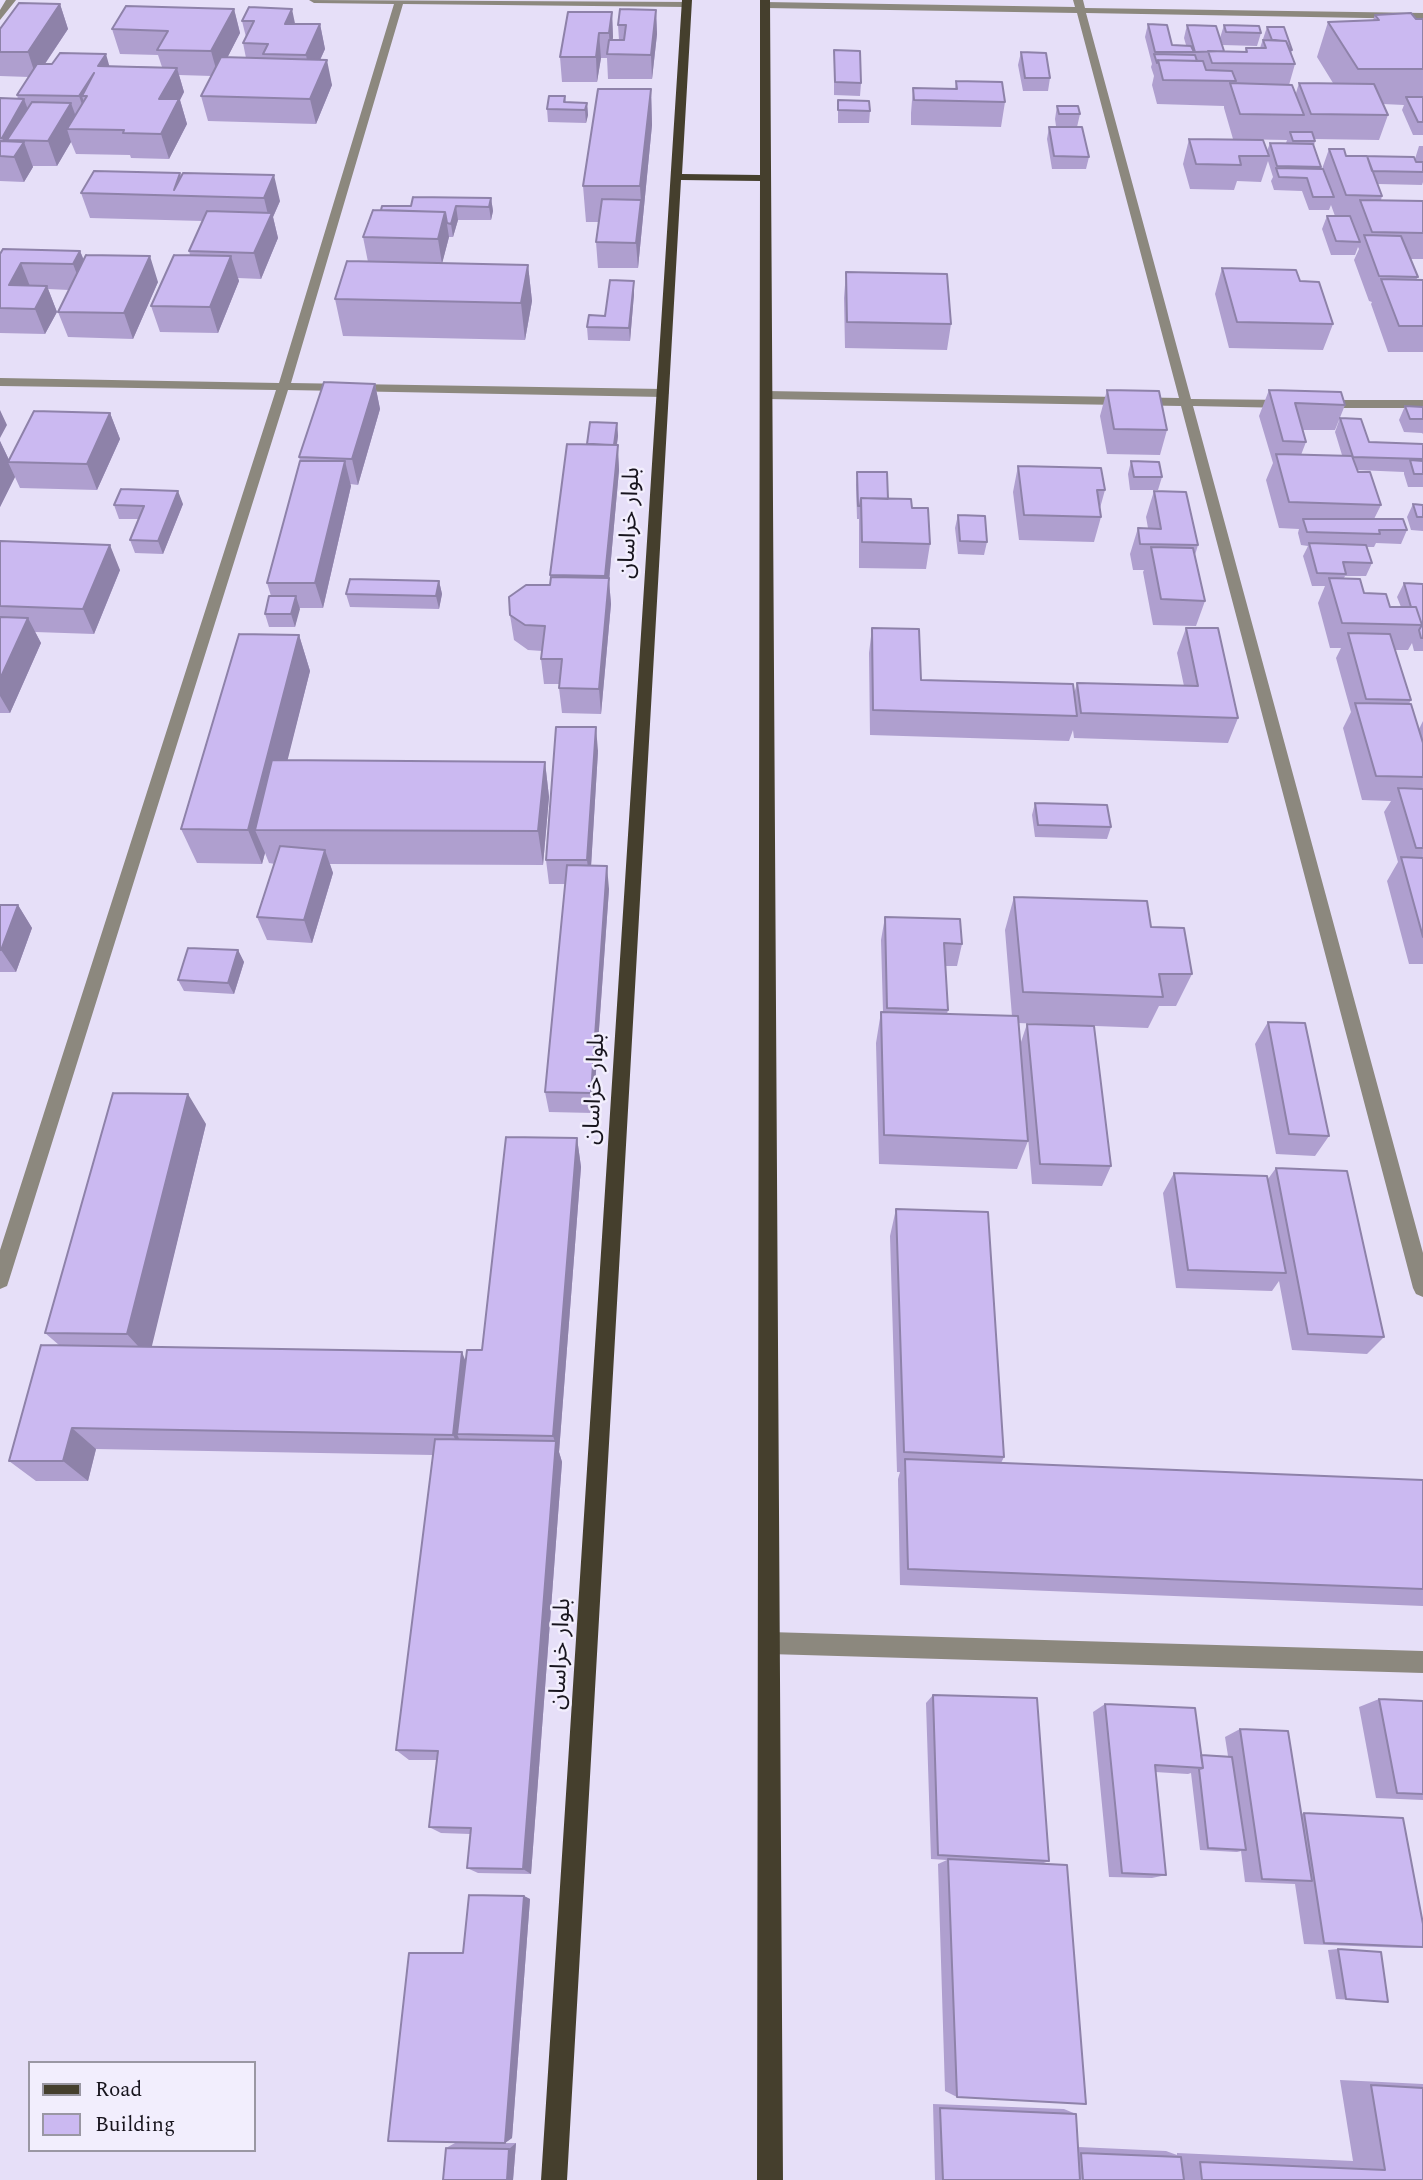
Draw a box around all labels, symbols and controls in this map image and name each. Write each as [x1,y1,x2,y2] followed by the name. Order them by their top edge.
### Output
[614,467,648,579] street label: بلوار خراسان
[579,1033,613,1145] street label: بلوار خراسان
[545,1598,579,1710] street label: بلوار خراسان
[28,2061,256,2152] legend
[95,2074,142,2106] text: Road
[95,2109,175,2141] text: Building

